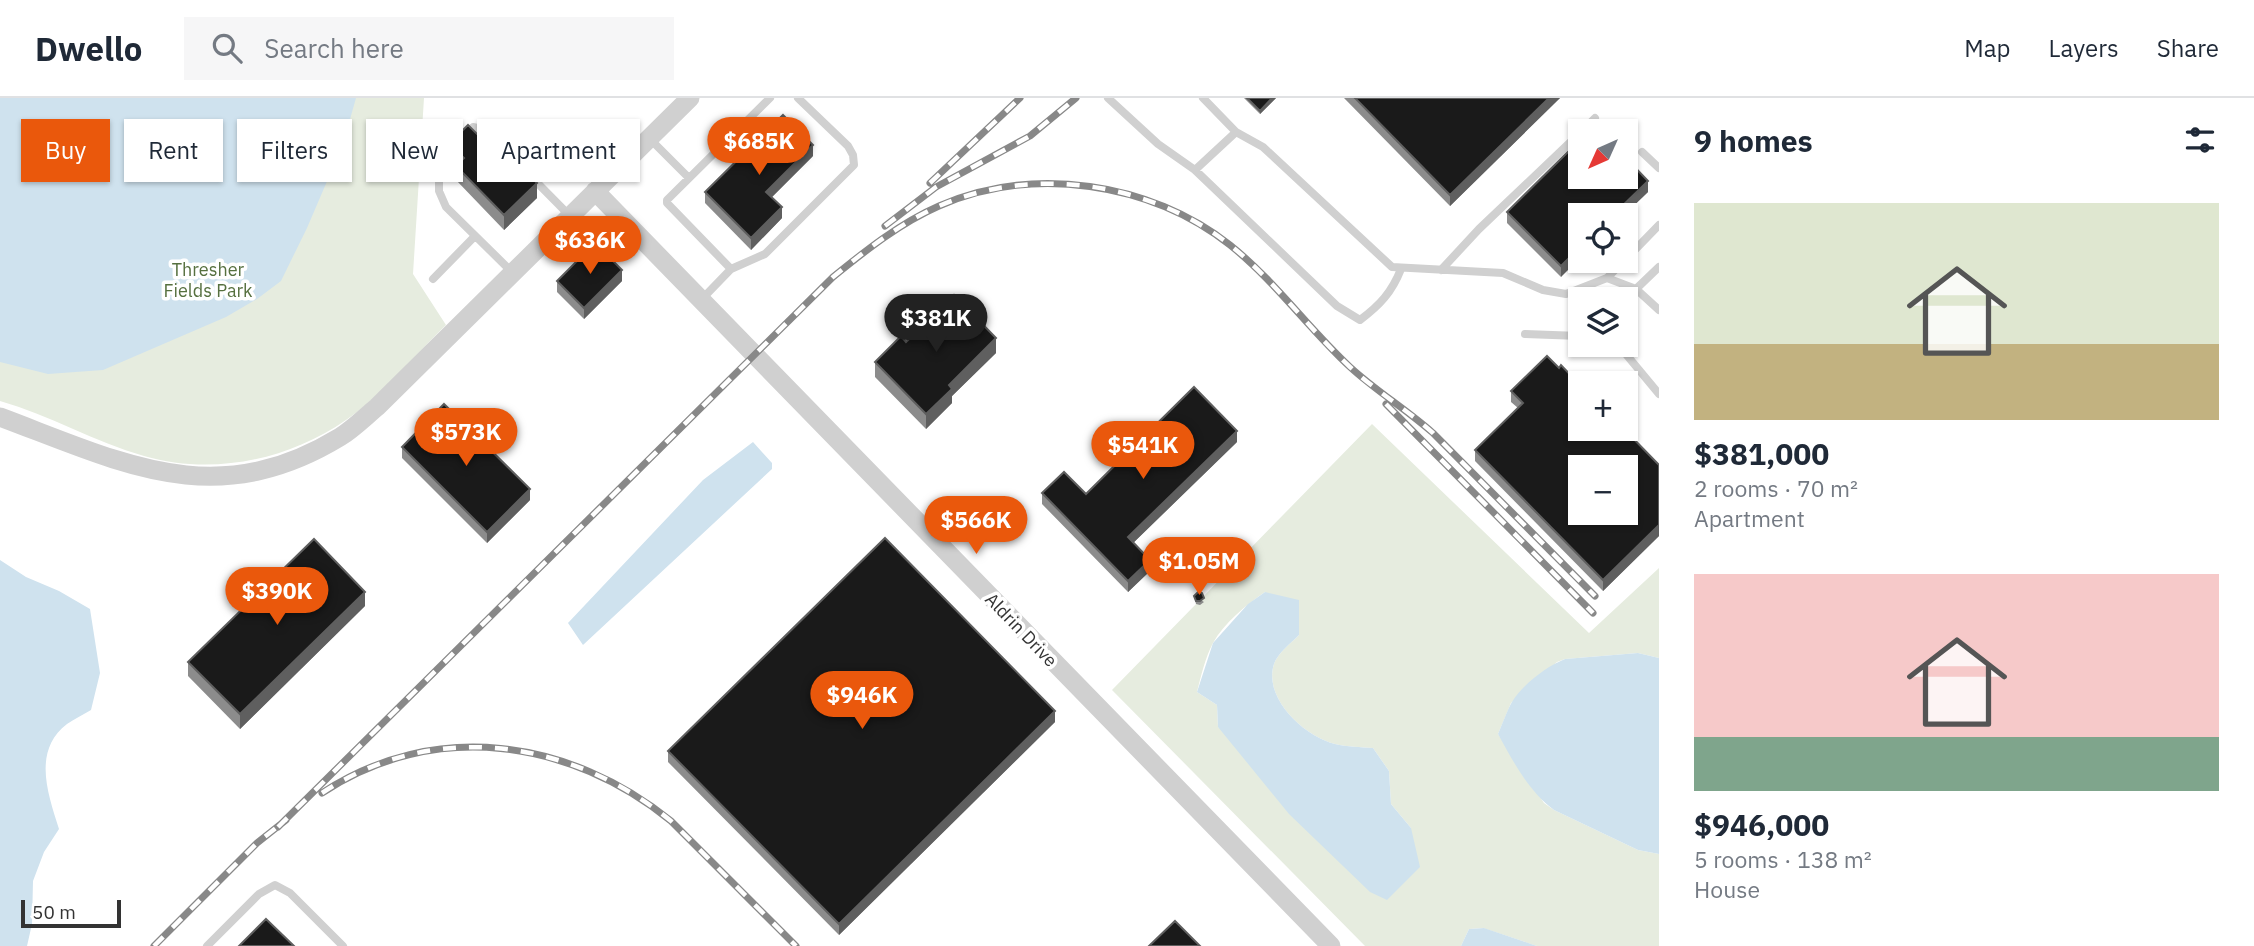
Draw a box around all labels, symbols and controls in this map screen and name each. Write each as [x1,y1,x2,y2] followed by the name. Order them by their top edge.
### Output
[184,17,674,80] search box
[35,27,142,70] text: Dwello
[208,29,246,67] icon: search
[264,31,404,65] text: Search here
[1964,32,2011,64] text: Map
[2049,32,2119,64] text: Layers
[2157,32,2219,64] text: Share
[710,118,808,177] pin: $685K
[21,119,110,182] chip: Buy
[124,119,223,182] chip: Rent
[237,119,352,182] chip: Filters
[366,119,463,182] chip: New
[477,119,640,182] chip: Apartment
[1568,119,1638,189] north arrow
[1568,119,1638,525] map controls
[1694,121,1813,160] text: 9 homes
[2181,121,2219,159] icon: filters
[723,125,795,155] text: $685K
[1568,203,1638,273] button: locate
[541,216,639,276] pin: $636K
[554,224,626,254] text: $636K
[1894,248,2020,374] icon: home
[163,258,253,302] park label: Thresher Fields Park
[1568,287,1638,357] button: layers
[887,294,985,354] pin: $381K
[900,302,972,332] text: $381K
[1568,371,1638,441] button: +
[417,408,515,468] pin: $573K
[430,416,502,446] text: $573K
[1094,422,1192,481] pin: $541K
[1107,429,1179,459] text: $541K
[1694,434,1829,473] text: $381,000
[1568,455,1638,525] button: −
[1694,473,1858,503] text: 2 rooms · 70 m²
[927,496,1025,556] pin: $566K
[1694,503,1805,533] text: Apartment
[940,504,1012,534] text: $566K
[1142,538,1256,597] pin: $1.05M
[1158,545,1240,575] text: $1.05M
[228,568,326,627] pin: $390K
[241,575,313,605] text: $390K
[980,588,1062,672] street label: Aldrin Drive
[1894,619,2020,745] icon: home
[813,672,911,731] pin: $946K
[826,679,898,709] text: $946K
[1694,805,1829,844] text: $946,000
[1694,844,1872,874] text: 5 rooms · 138 m²
[1694,874,1760,904] text: House
[21,897,121,929] scale bar
[32,900,76,924] text: 50 m

